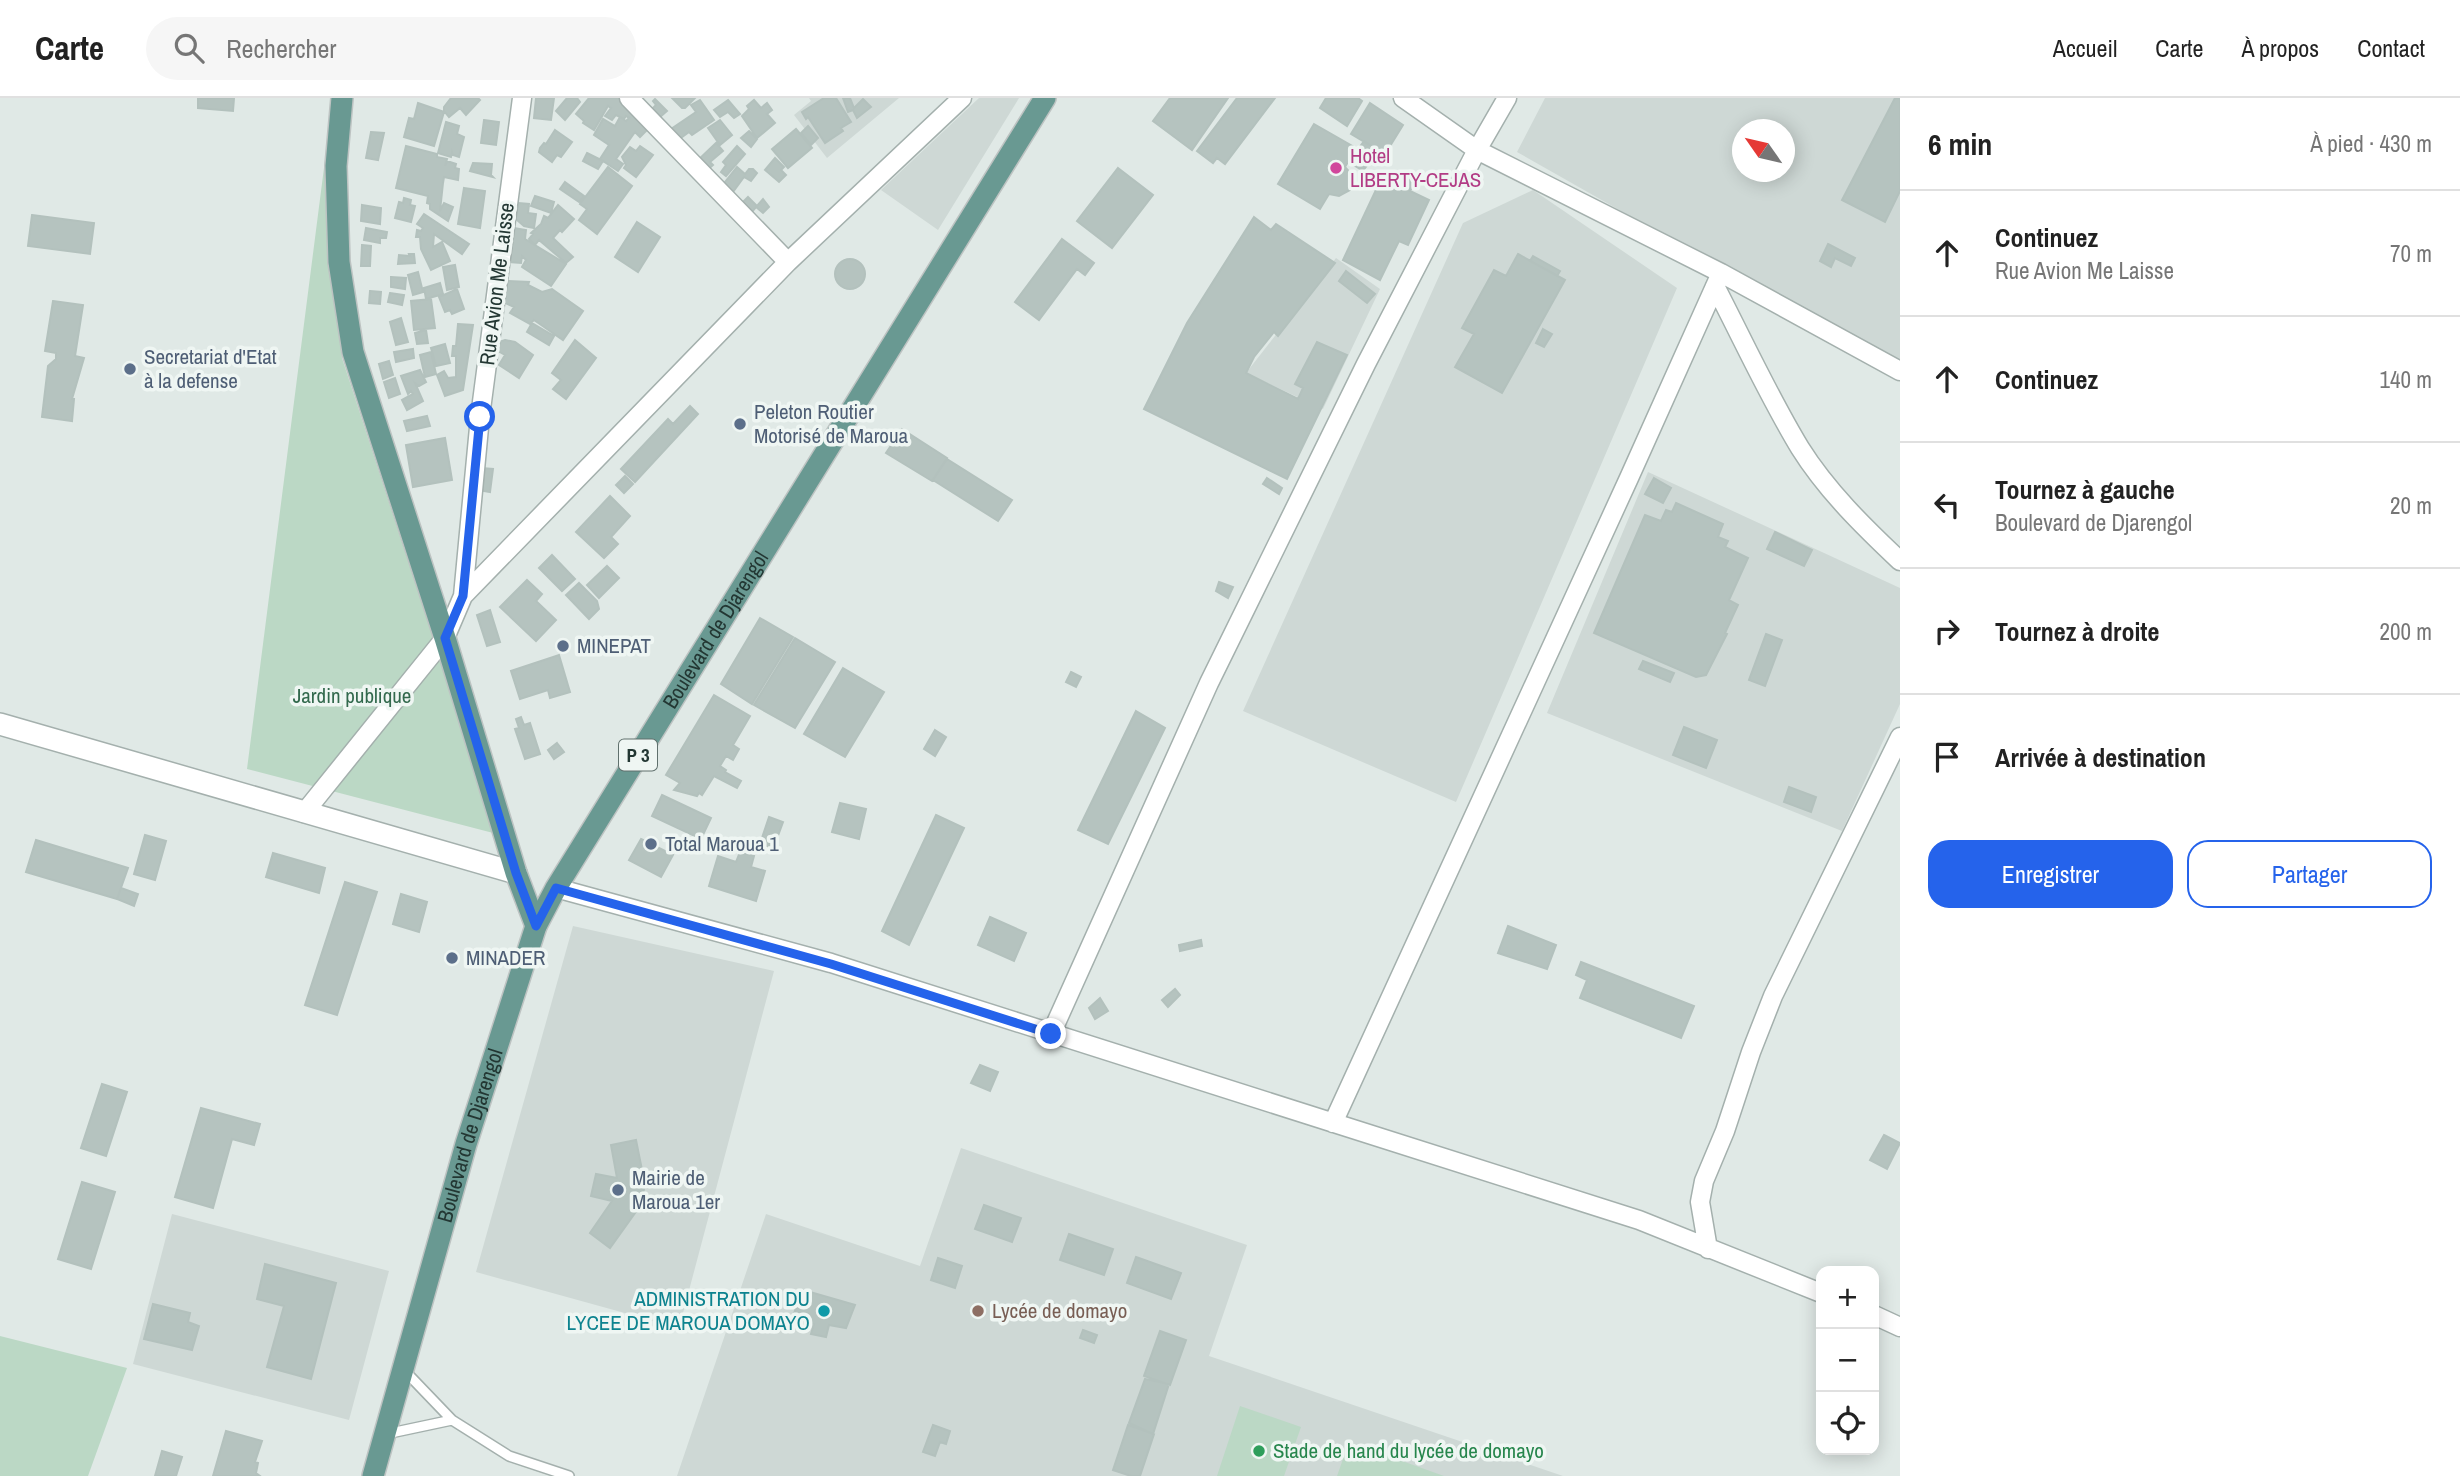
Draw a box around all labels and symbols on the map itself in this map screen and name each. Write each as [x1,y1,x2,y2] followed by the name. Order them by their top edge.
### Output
[1732,119,1795,182] north arrow
[1350,141,1481,194] place label: Hotel LIBERTY-CEJAS
[1328,160,1344,176] marker: Hotel LIBERTY-CEJAS
[472,201,521,367] street label: Rue Avion Me Laisse
[144,342,277,395] place label: Secretariat d'Etat à la defense
[122,361,138,377] marker: Secretariat d'Etat à la defense
[754,397,909,450] place label: Peleton Routier Motorisé de Maroua
[464,401,495,432] route start
[732,416,748,432] marker: Peleton Routier Motorisé de Maroua
[656,546,775,714] street label: Boulevard de Djarengol
[577,631,652,660] place label: MINEPAT
[555,638,571,654] marker: MINEPAT
[293,681,411,710] park label: Jardin publique
[619,740,657,770] road number: P 3
[665,829,779,858] place label: Total Maroua 1
[643,836,659,852] marker: Total Maroua 1
[466,943,545,972] place label: MINADER
[444,950,460,966] marker: MINADER
[1035,1018,1066,1049] route end
[430,1045,510,1226] street label: Boulevard de Djarengol
[632,1163,720,1216] place label: Mairie de Maroua 1er
[610,1182,626,1198] marker: Mairie de Maroua 1er
[567,1284,810,1337] place label: ADMINISTRATION DU LYCEE DE MAROUA DOMAYO
[992,1296,1127,1325] place label: Lycée de domayo
[816,1303,832,1319] marker: ADMINISTRATION DU LYCEE DE MAROUA DOMAYO
[970,1303,986,1319] marker: Lycée de domayo
[1273,1436,1544,1465] place label: Stade de hand du lycée de domayo
[1251,1443,1267,1459] marker: Stade de hand du lycée de domayo

